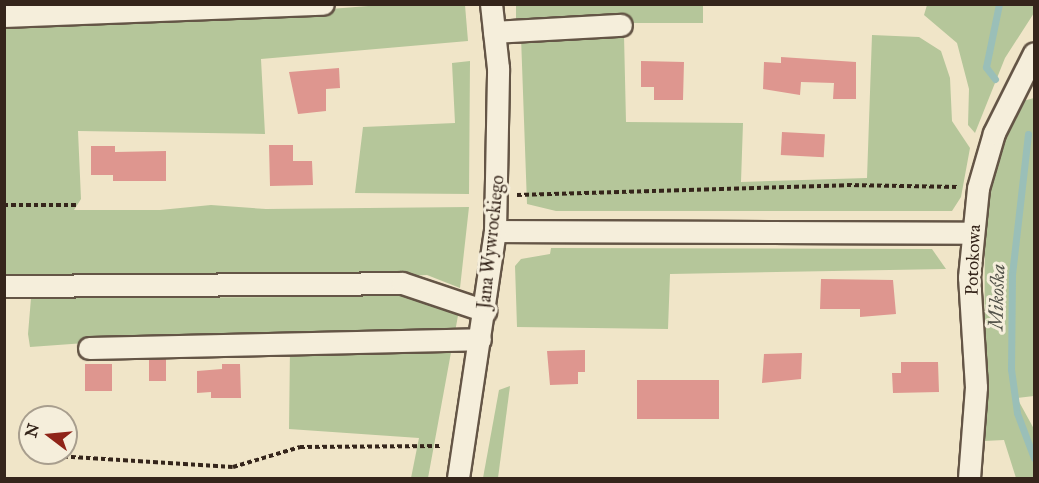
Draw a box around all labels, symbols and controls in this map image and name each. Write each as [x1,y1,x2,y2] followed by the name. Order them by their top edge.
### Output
[473,174,509,310] street label: Jana Wywrockiego
[961,224,985,296] street label: Potokowa
[984,264,1010,330] water label: Mikośka
[18,405,78,465] north arrow
[21,421,43,440] text: N

